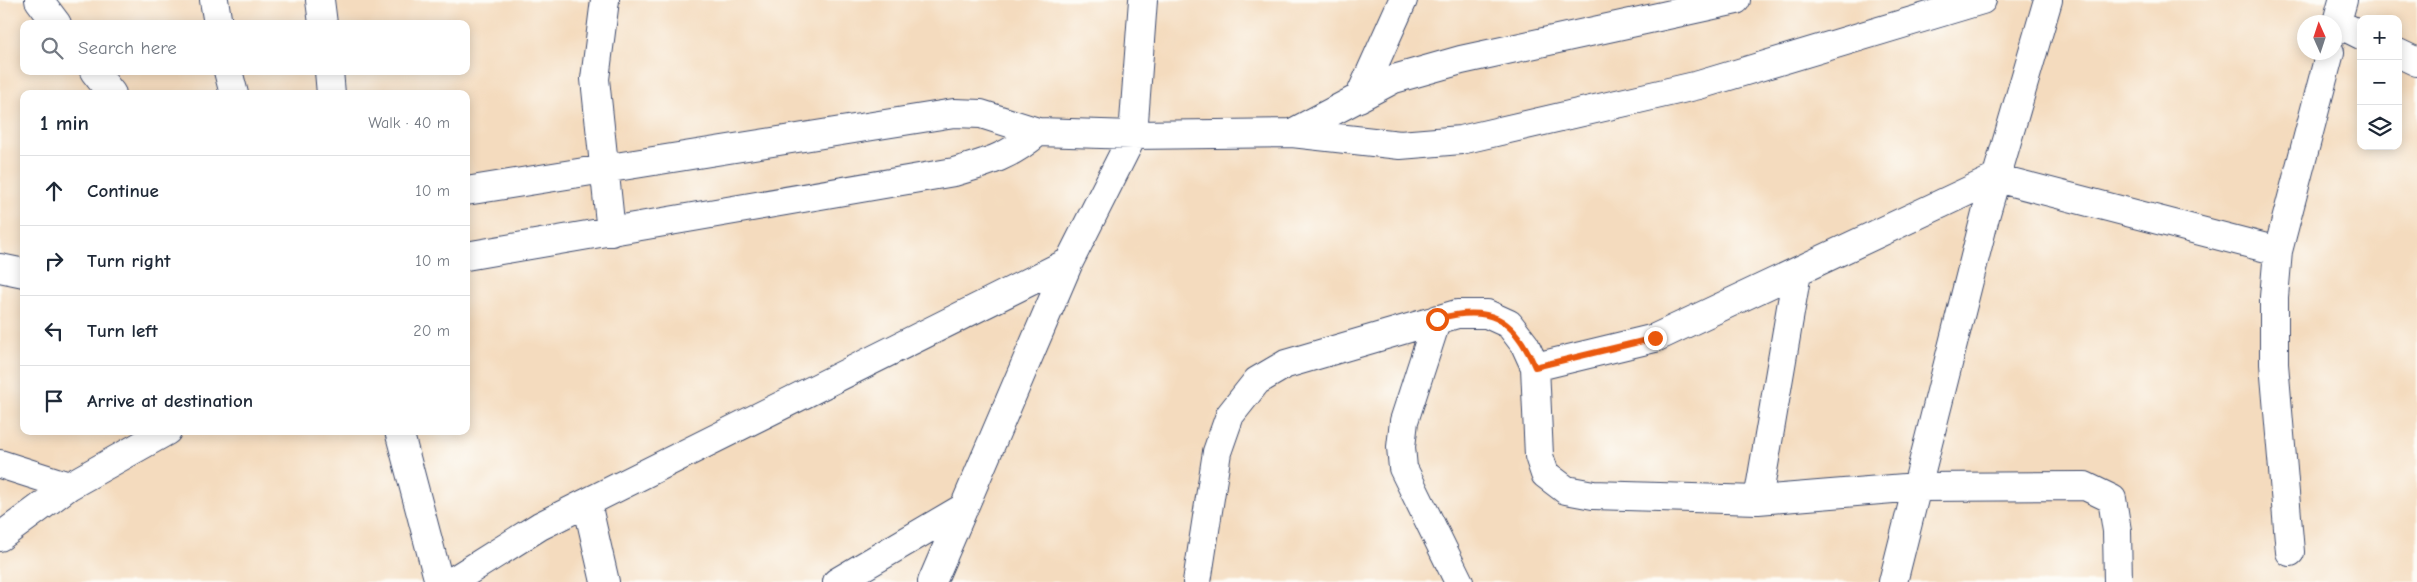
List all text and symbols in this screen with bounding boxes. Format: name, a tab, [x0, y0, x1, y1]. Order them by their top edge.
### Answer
north arrow	[2297, 15, 2342, 60]
map controls	[2357, 15, 2402, 150]
button: +	[2357, 15, 2402, 60]
search box	[20, 20, 470, 75]
icon: search	[38, 34, 66, 62]
text: Search here	[78, 37, 177, 59]
button: −	[2357, 60, 2402, 105]
button: layers	[2357, 105, 2402, 150]
text: 1 min	[40, 111, 89, 135]
text: Walk · 40 m	[368, 114, 450, 132]
icon: ahead	[40, 177, 68, 205]
text: Continue	[87, 180, 159, 202]
text: 10 m	[415, 182, 450, 200]
icon: right	[40, 247, 68, 275]
text: Turn right	[87, 250, 171, 272]
text: 10 m	[415, 252, 450, 270]
route start	[1426, 308, 1449, 331]
icon: left	[40, 317, 68, 345]
text: Turn left	[87, 320, 158, 342]
text: 20 m	[413, 322, 450, 340]
route end	[1644, 327, 1667, 350]
icon: arrive	[40, 387, 68, 415]
text: Arrive at destination	[87, 390, 253, 412]

